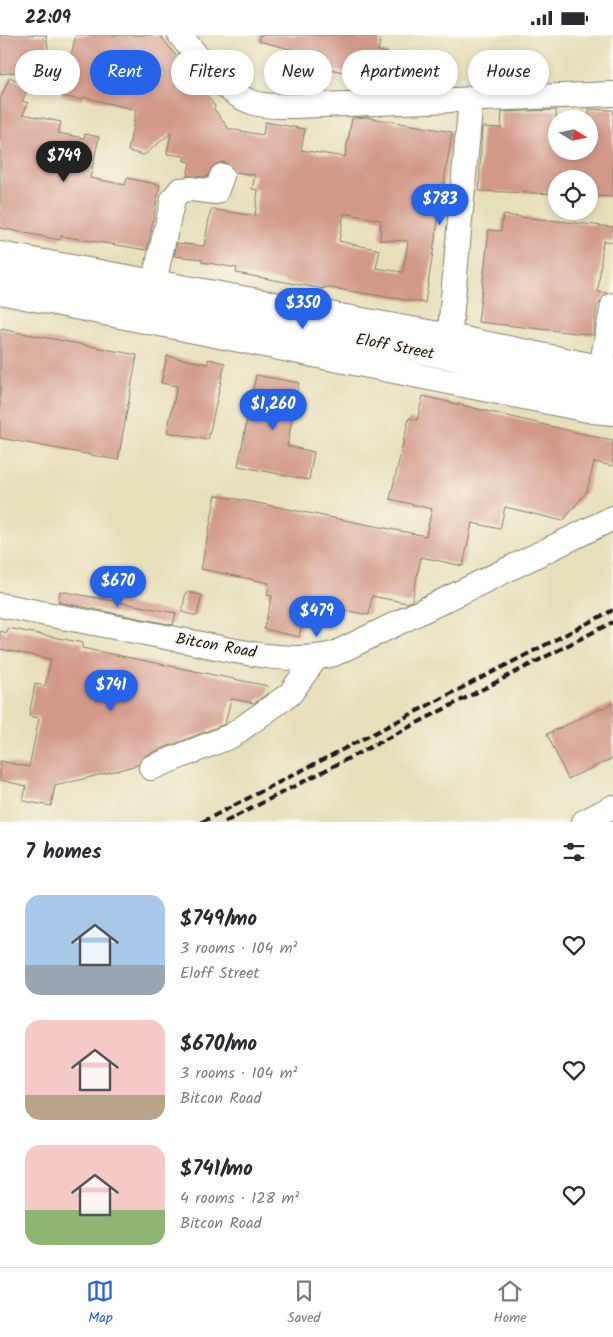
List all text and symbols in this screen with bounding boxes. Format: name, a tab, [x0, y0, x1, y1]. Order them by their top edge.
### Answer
text: 22:09	[25, 3, 71, 33]
chip: Buy	[15, 50, 80, 95]
chip: Rent	[90, 50, 161, 95]
chip: Filters	[171, 50, 254, 95]
chip: New	[264, 50, 332, 95]
chip: Apartment	[342, 50, 458, 95]
chip: House	[468, 50, 549, 95]
north arrow	[548, 110, 598, 160]
map controls	[548, 110, 598, 220]
pin: $749	[34, 141, 94, 183]
text: $749	[47, 144, 81, 169]
button: locate	[548, 170, 598, 220]
pin: $783	[410, 183, 470, 226]
text: $783	[422, 187, 458, 212]
pin: $350	[273, 287, 333, 330]
text: $350	[286, 291, 320, 316]
street label: Eloff Street	[354, 327, 437, 367]
pin: $1,260	[232, 389, 314, 431]
text: $1,260	[251, 392, 295, 417]
pin: $670	[88, 565, 148, 608]
text: $670	[101, 569, 135, 594]
pin: $479	[287, 595, 347, 638]
text: $479	[300, 599, 334, 624]
street label: Bitcon Road	[174, 627, 259, 666]
pin: $741	[81, 669, 141, 712]
text: $741	[96, 673, 126, 698]
text: 7 homes	[25, 836, 102, 869]
icon: filters	[560, 838, 588, 866]
text: $749/mo	[180, 903, 257, 936]
icon: home	[65, 915, 125, 975]
icon: heart	[560, 931, 588, 959]
text: 3 rooms · 104 m²	[180, 936, 297, 961]
text: Eloff Street	[180, 961, 260, 986]
text: $670/mo	[180, 1028, 257, 1061]
icon: home	[65, 1040, 125, 1100]
icon: heart	[560, 1056, 588, 1084]
text: 3 rooms · 104 m²	[180, 1061, 297, 1086]
text: Bitcon Road	[180, 1086, 262, 1111]
text: $741/mo	[180, 1153, 253, 1186]
icon: home	[65, 1165, 125, 1225]
icon: heart	[560, 1181, 588, 1209]
text: 4 rooms · 128 m²	[180, 1186, 299, 1211]
text: Bitcon Road	[180, 1211, 262, 1236]
tab: Map	[86, 1277, 114, 1329]
tab: Saved	[287, 1277, 321, 1329]
tab: Home	[493, 1277, 527, 1329]

